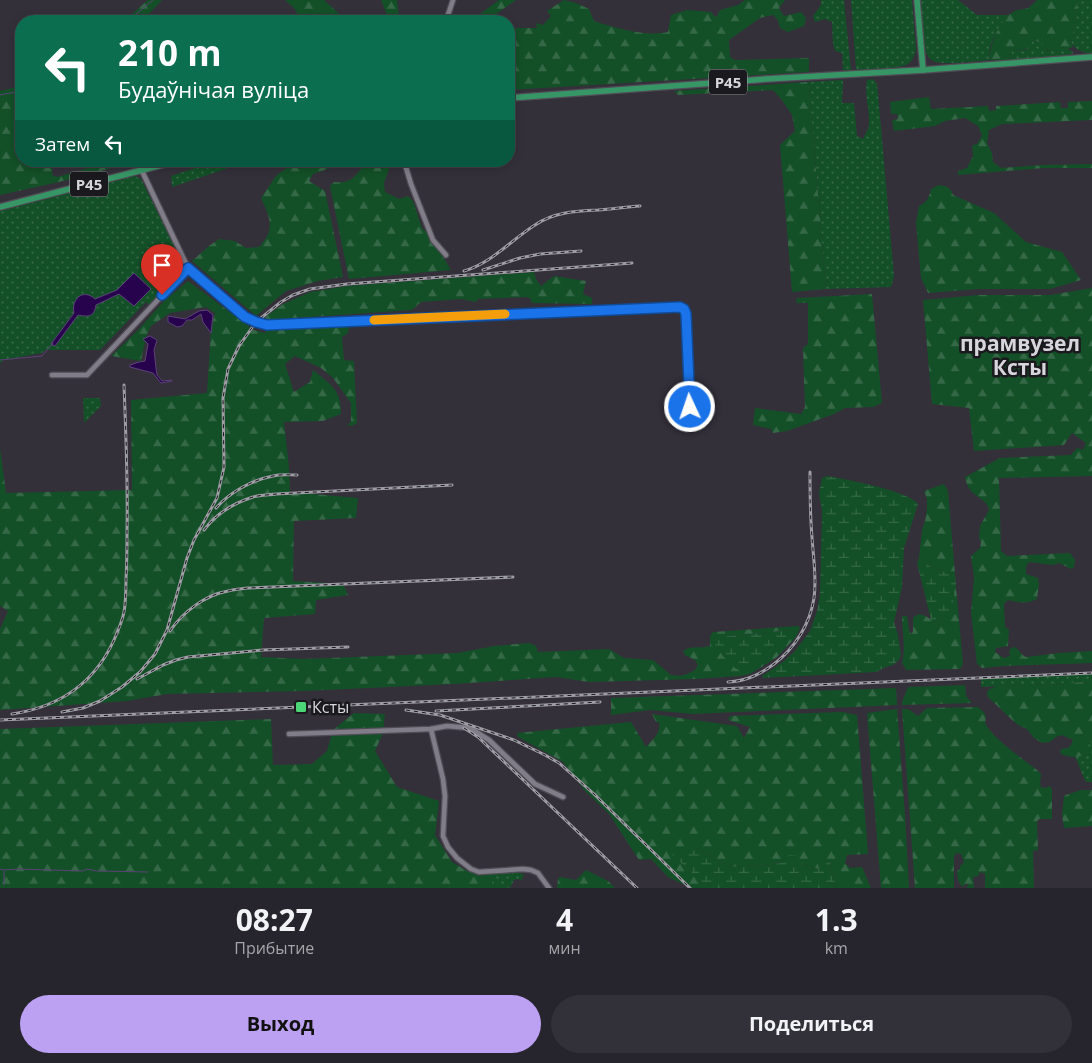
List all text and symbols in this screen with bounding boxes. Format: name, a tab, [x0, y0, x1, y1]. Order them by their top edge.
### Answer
text: 210 m	[118, 29, 222, 76]
icon: left	[35, 35, 100, 100]
road number: Р45	[709, 70, 747, 94]
text: Будаўнічая вуліца	[118, 74, 309, 104]
icon: left	[100, 130, 128, 158]
text: Затем	[35, 131, 90, 157]
road number: Р45	[70, 172, 108, 196]
pin	[141, 244, 183, 295]
icon: arrive	[148, 251, 176, 279]
district label: прамвузел Ксты	[960, 329, 1080, 381]
position arrow	[663, 380, 715, 432]
place label: Ксты	[312, 696, 349, 718]
marker: Ксты	[294, 700, 308, 714]
text: 08:27	[236, 899, 313, 940]
text: 4	[556, 899, 573, 940]
text: 1.3	[815, 899, 858, 940]
text: Прибытие	[234, 937, 314, 959]
text: мин	[549, 937, 581, 959]
text: km	[825, 937, 848, 959]
button: Выход	[20, 995, 541, 1053]
button: Поделиться	[551, 995, 1072, 1053]

